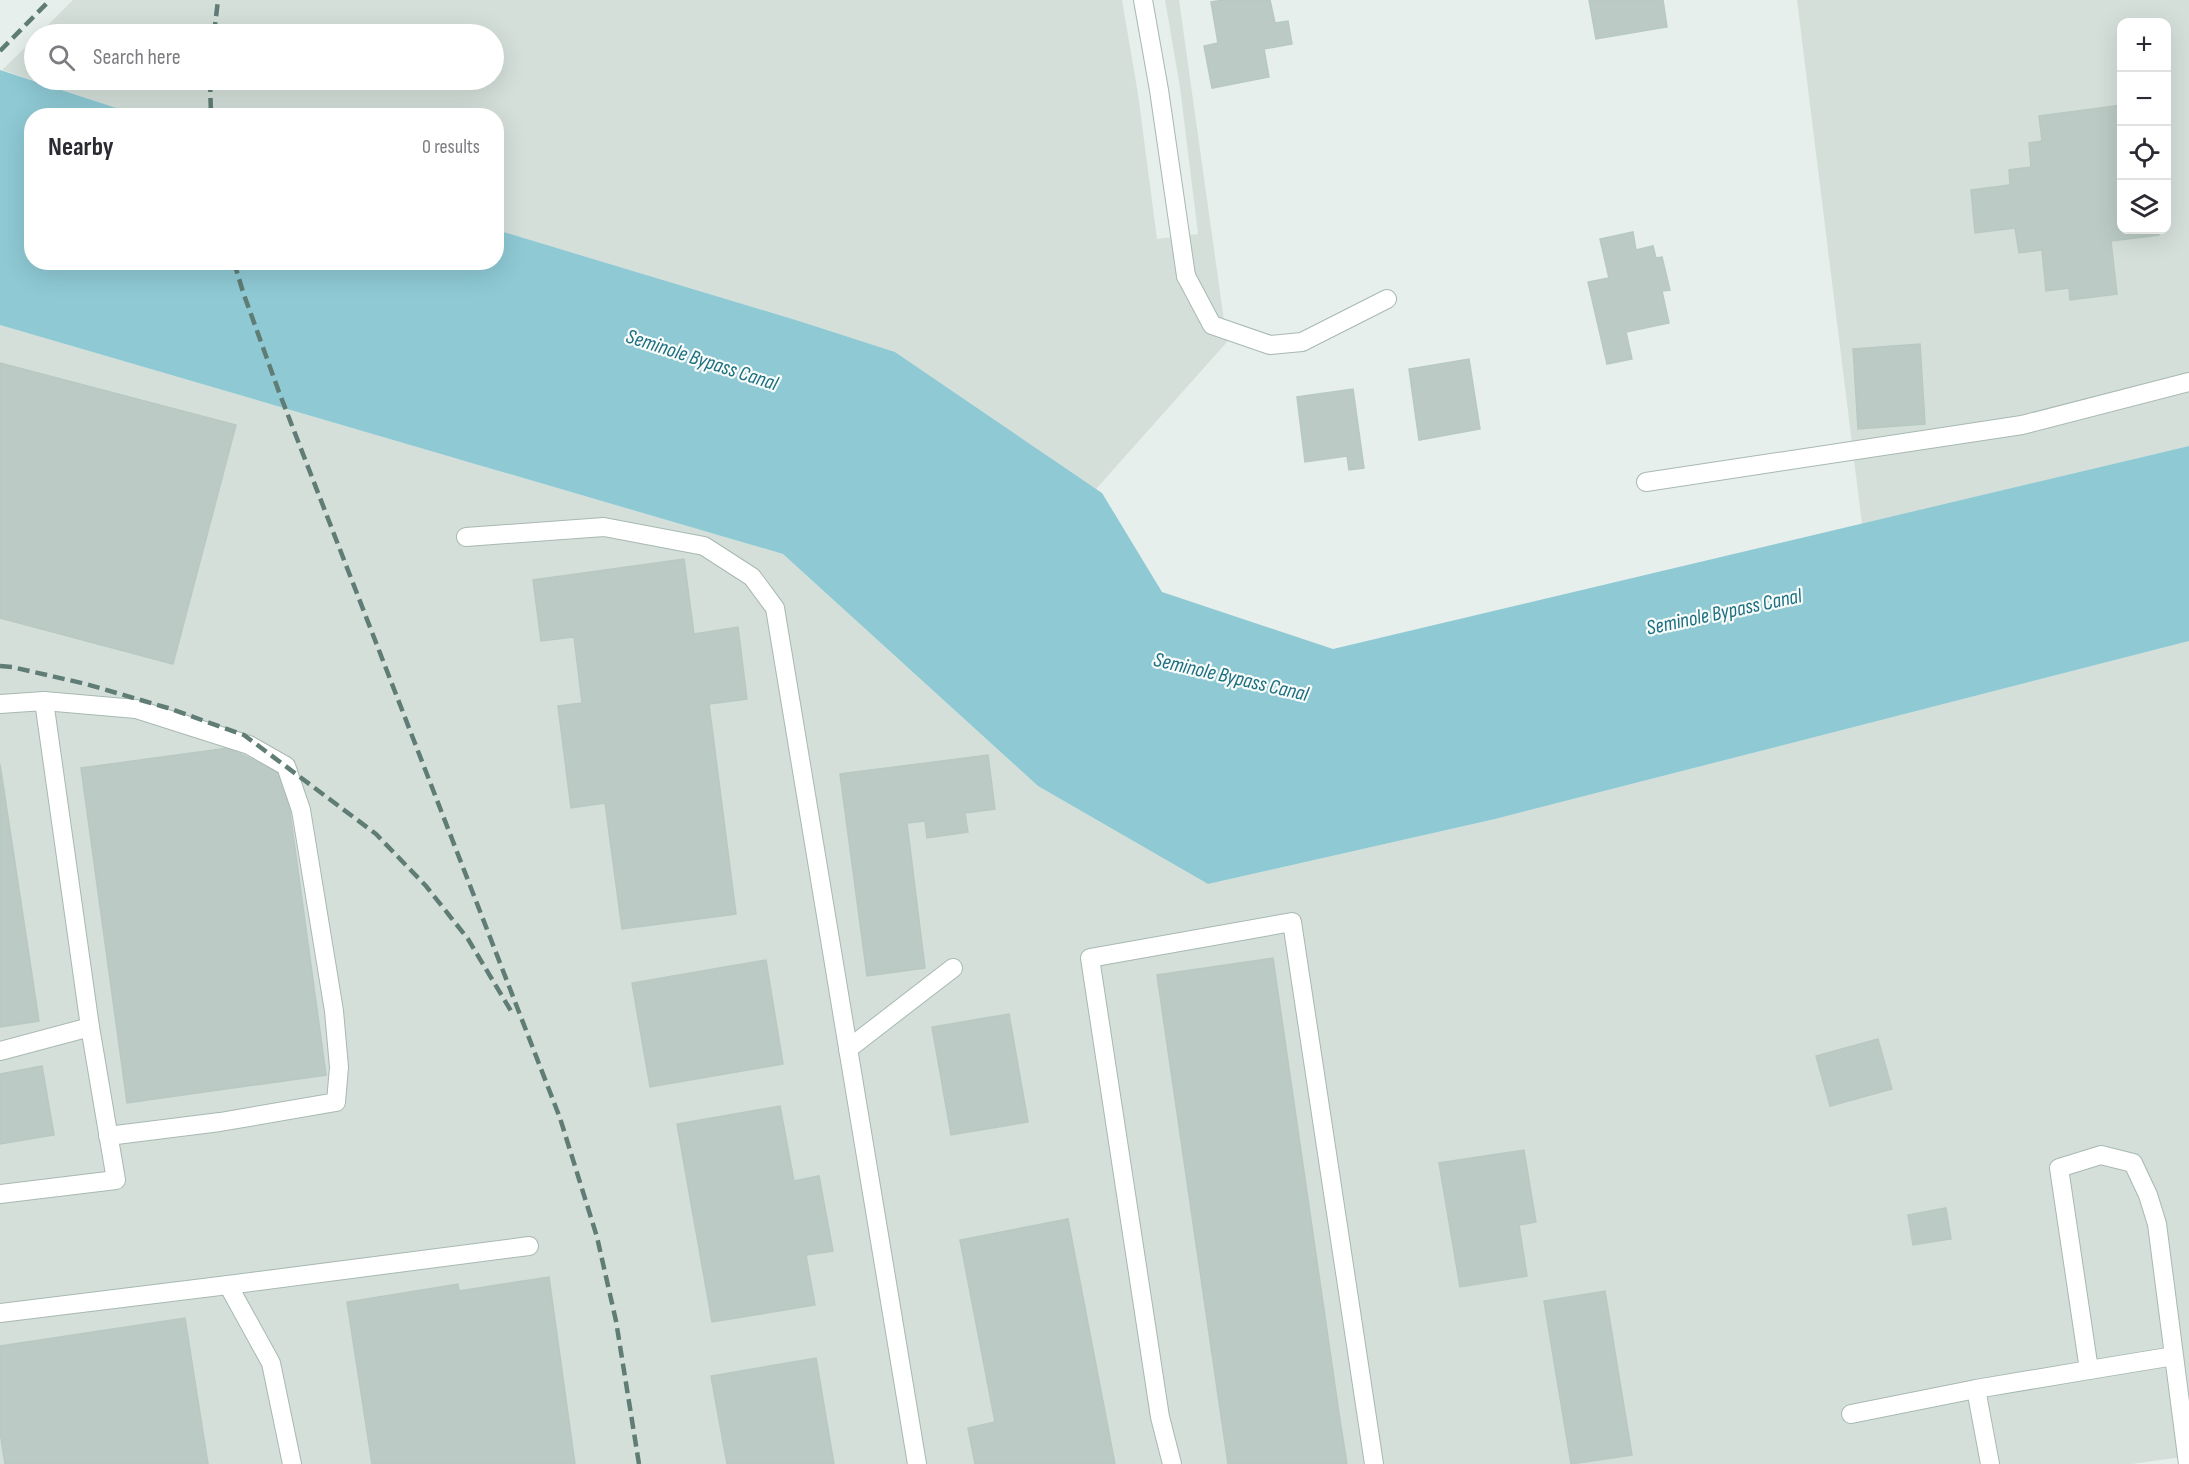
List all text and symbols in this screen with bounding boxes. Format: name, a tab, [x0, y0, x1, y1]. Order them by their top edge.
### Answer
map controls	[2117, 18, 2171, 234]
button: +	[2117, 18, 2171, 72]
search box	[24, 24, 504, 90]
icon: search	[45, 41, 78, 74]
text: Search here	[93, 44, 180, 71]
button: −	[2117, 72, 2171, 126]
button: locate	[2117, 126, 2171, 180]
text: Nearby	[48, 132, 114, 163]
text: 0 results	[422, 135, 480, 159]
button: layers	[2117, 180, 2171, 234]
water label: Seminole Bypass Canal	[623, 324, 782, 397]
water label: Seminole Bypass Canal	[1644, 583, 1805, 641]
water label: Seminole Bypass Canal	[1151, 647, 1312, 707]

